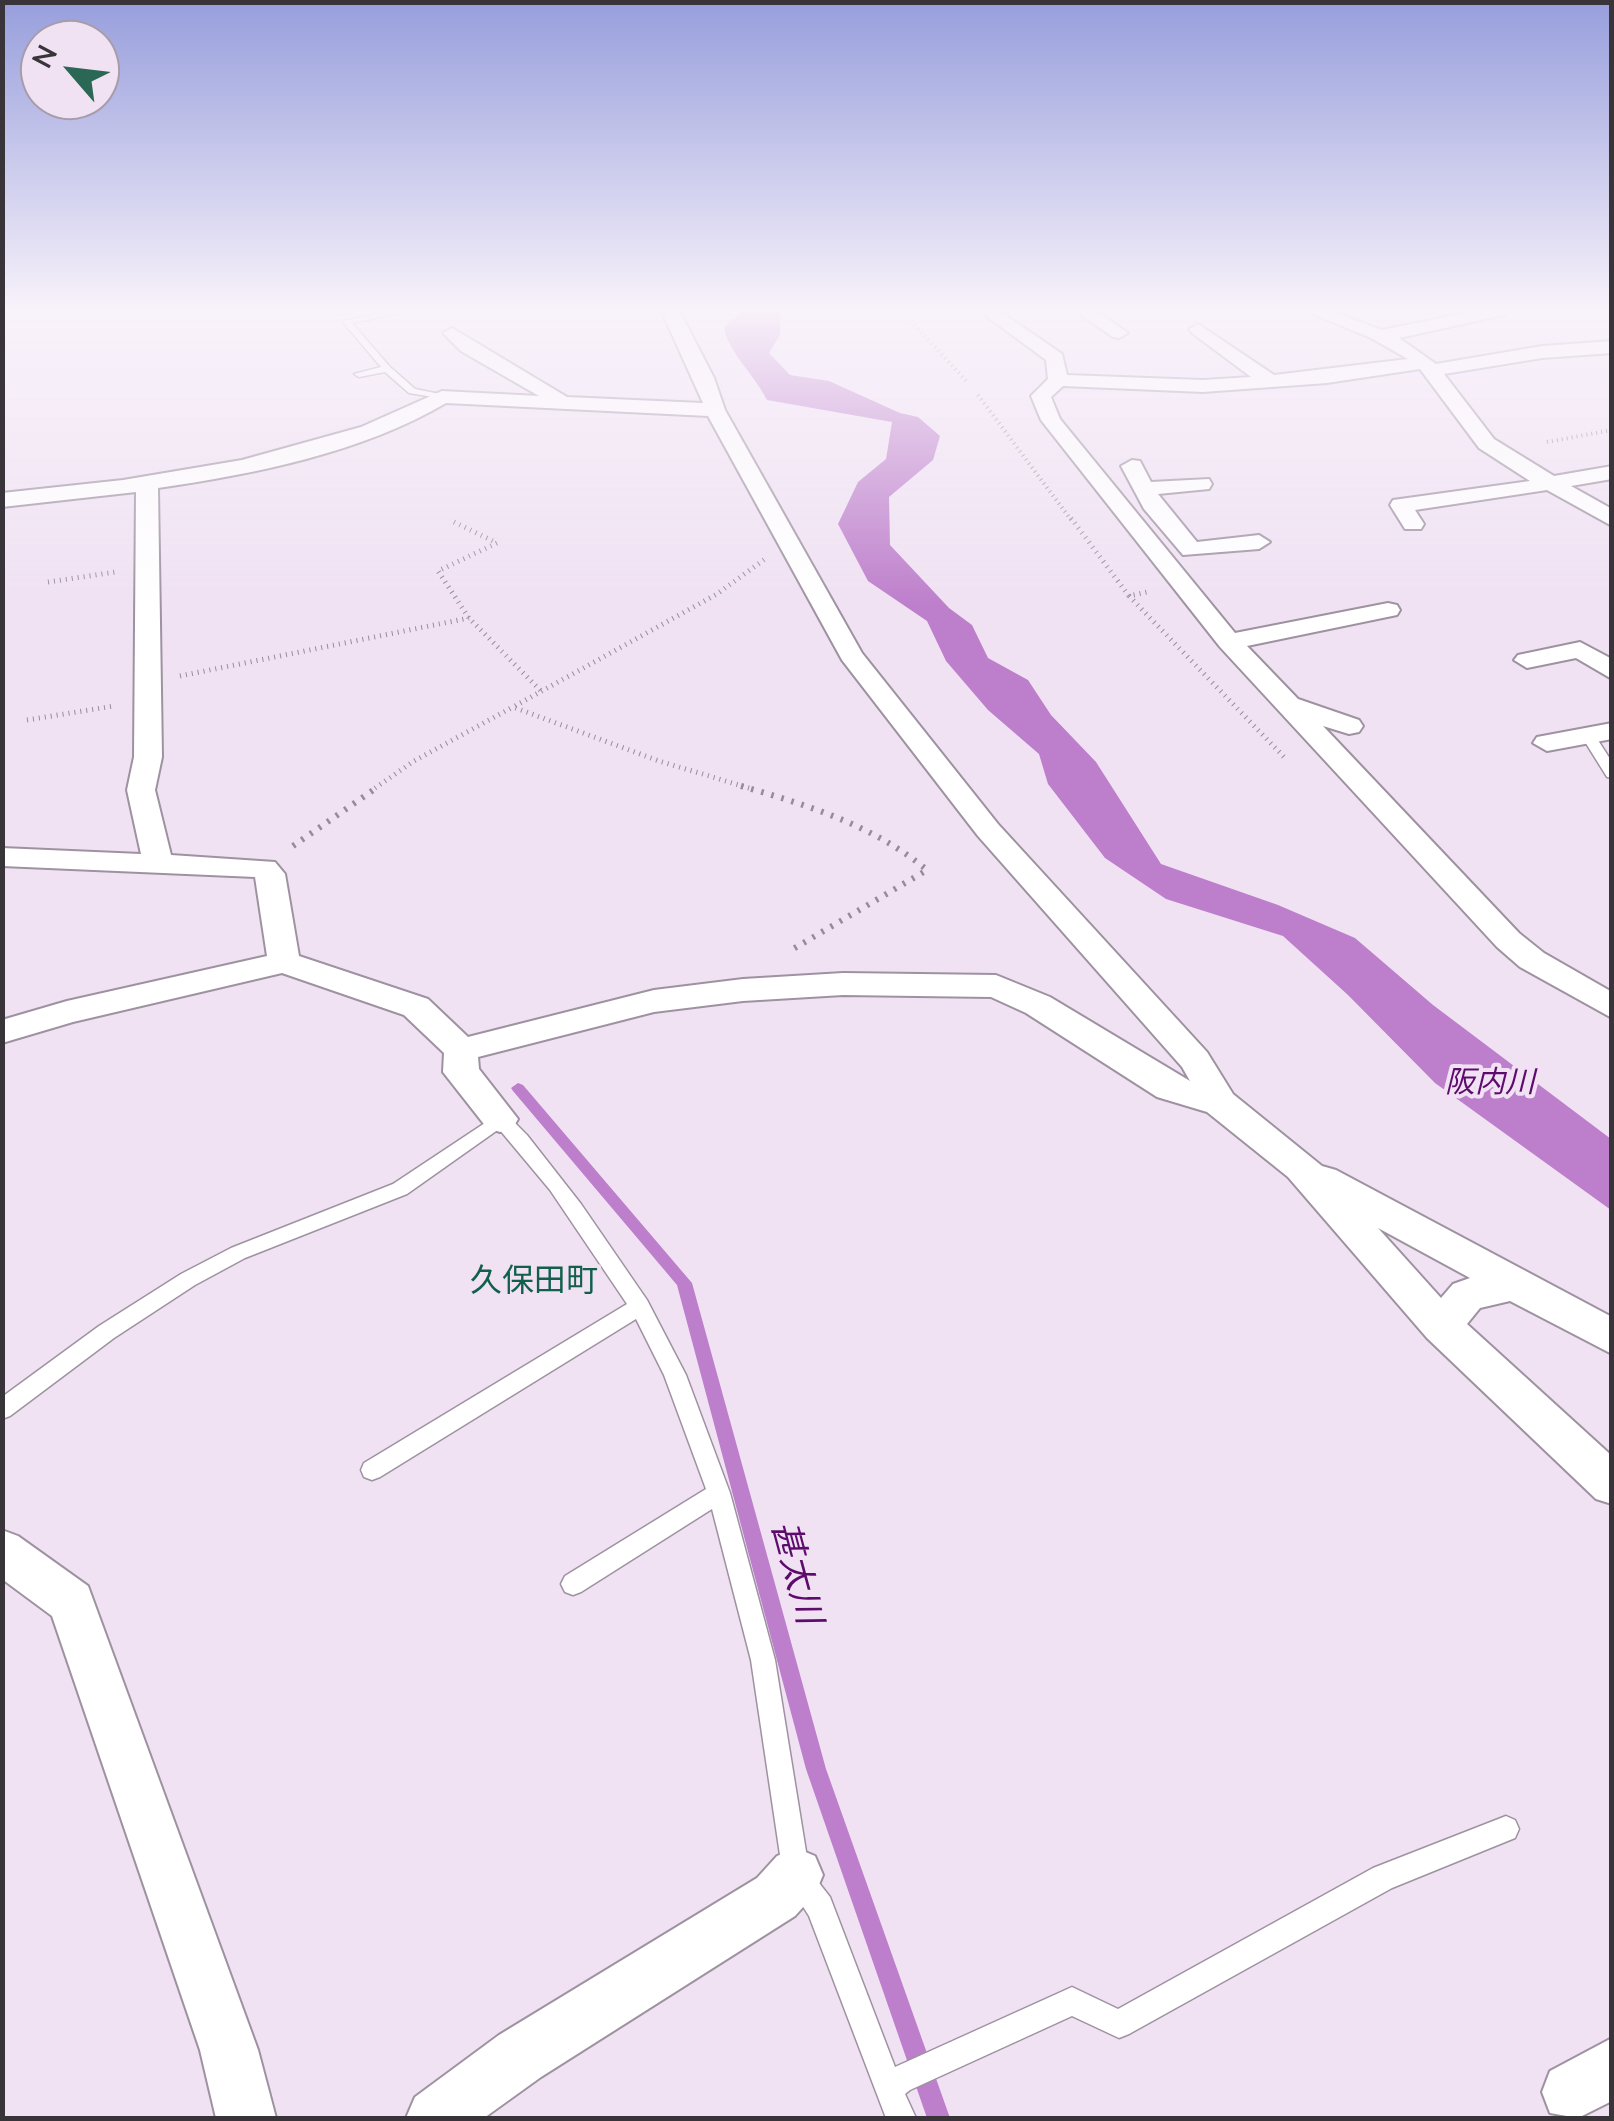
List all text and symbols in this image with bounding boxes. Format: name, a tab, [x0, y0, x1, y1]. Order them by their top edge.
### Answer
north arrow	[20, 20, 120, 120]
text: N	[24, 39, 67, 75]
water label: 阪内川	[1445, 1067, 1535, 1103]
district label: 久保田町	[470, 1264, 598, 1302]
water label: 甚太川	[760, 1517, 828, 1629]

